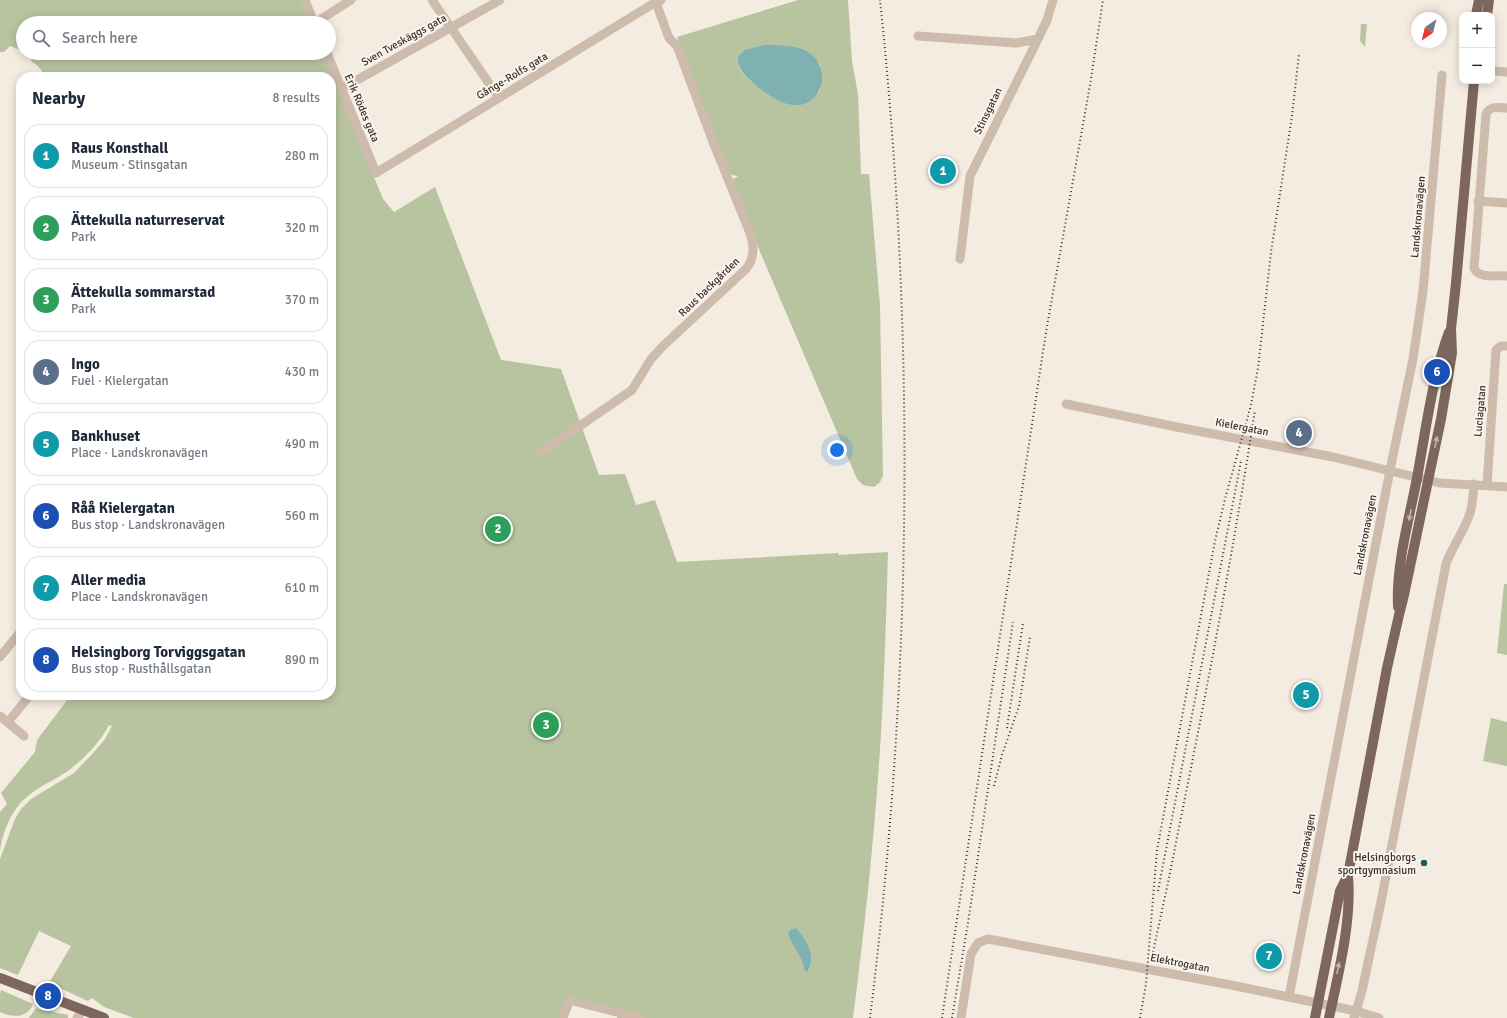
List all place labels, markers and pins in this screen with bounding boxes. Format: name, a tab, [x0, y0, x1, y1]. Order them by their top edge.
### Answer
pin: 1	[930, 156, 956, 186]
pin: 6	[1424, 357, 1450, 387]
pin: 4	[1286, 418, 1312, 448]
pin: 2	[485, 514, 511, 544]
pin: 5	[1293, 680, 1319, 710]
pin: 3	[533, 710, 559, 740]
place label: Helsingborgs sportgymnasium	[1338, 851, 1416, 877]
marker: Helsingborgs sportgymnasium	[1419, 858, 1429, 868]
pin: 7	[1256, 941, 1282, 971]
pin: 8	[35, 981, 61, 1011]

